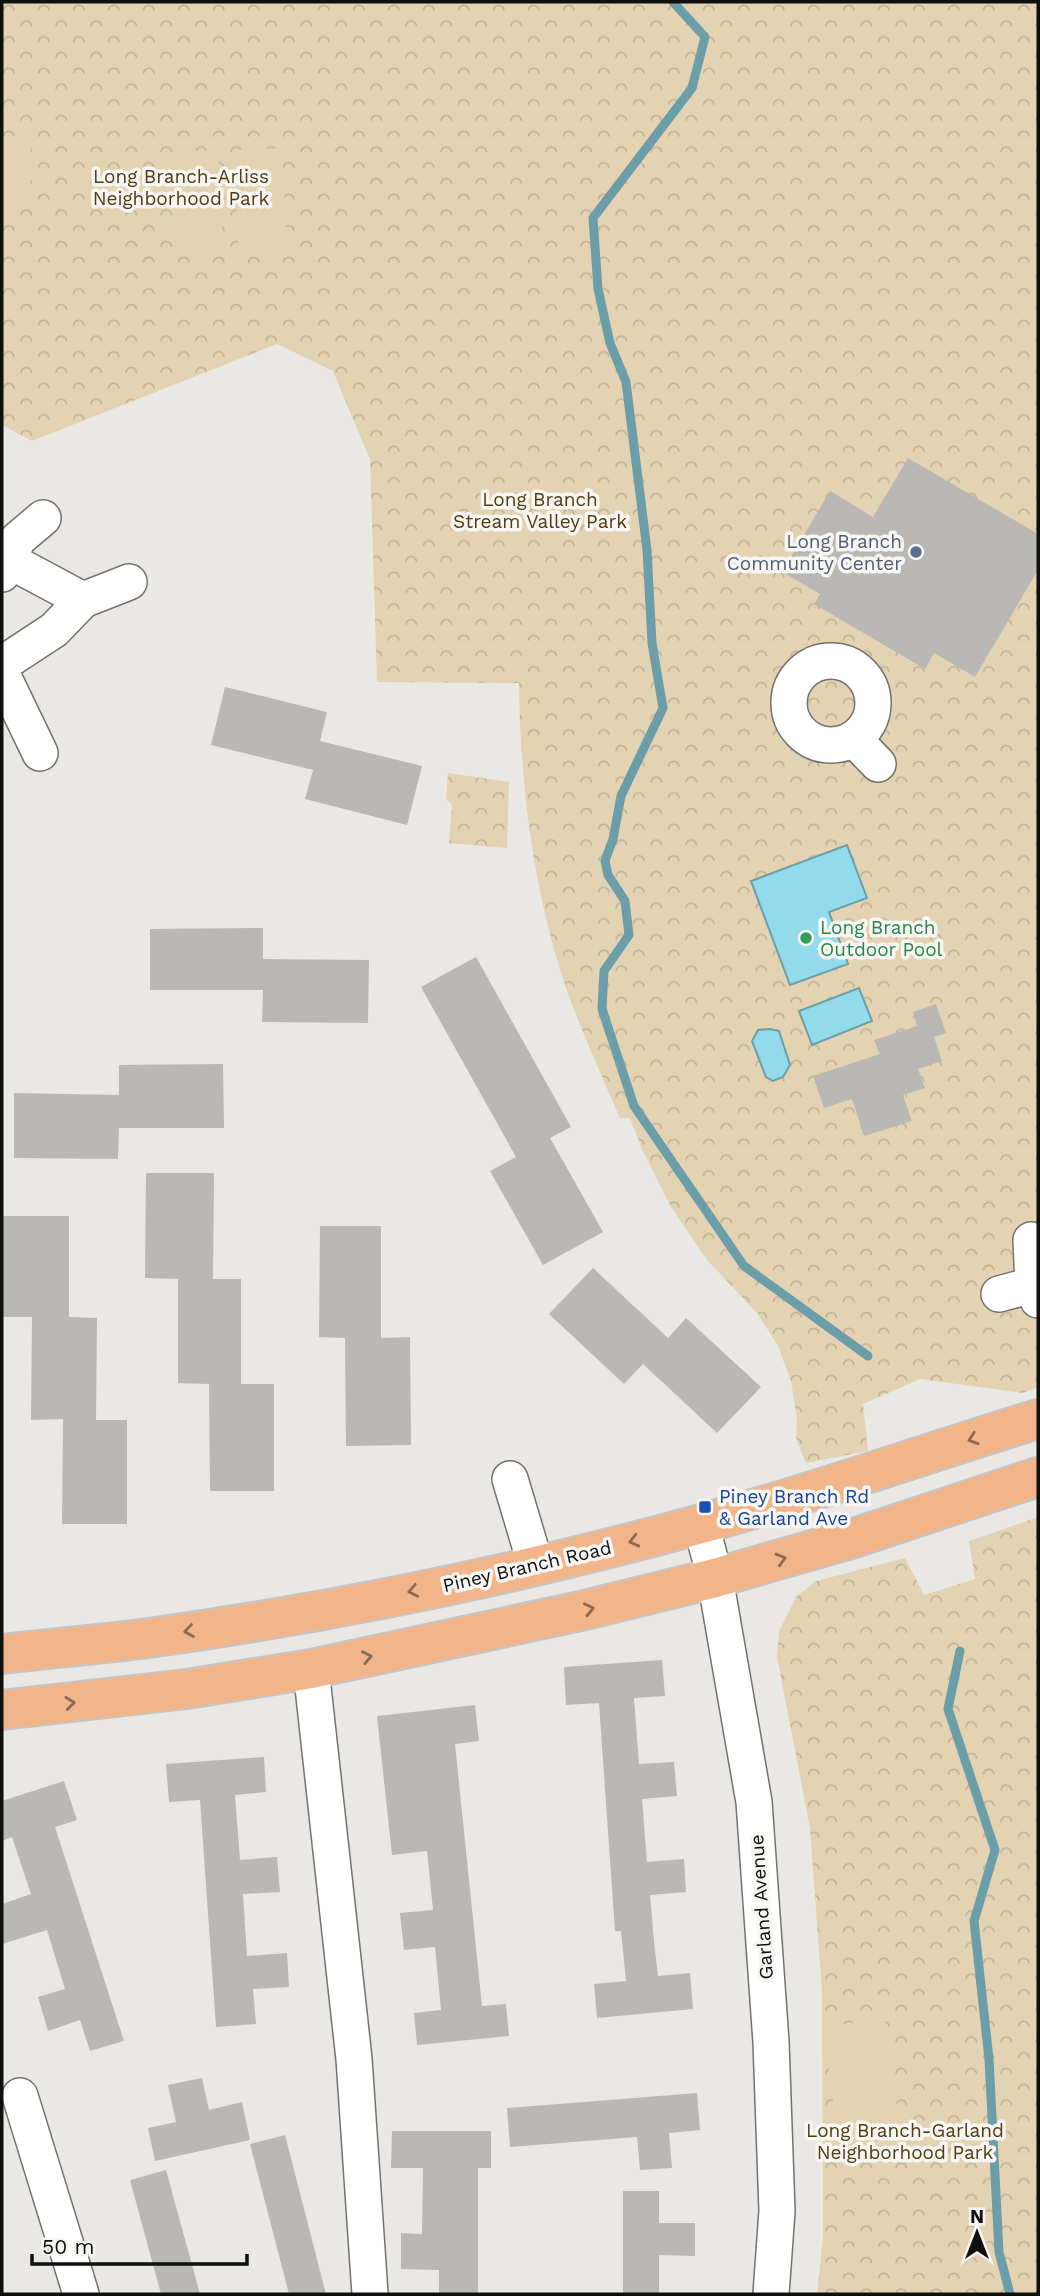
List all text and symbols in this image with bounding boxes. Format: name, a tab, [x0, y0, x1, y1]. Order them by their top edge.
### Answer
park label: Long Branch-Arliss Neighborhood Park	[93, 165, 270, 210]
park label: Long Branch Stream Valley Park	[453, 488, 627, 533]
place label: Long Branch Community Center	[727, 530, 902, 575]
marker: Long Branch Community Center	[908, 544, 924, 560]
place label: Long Branch Outdoor Pool	[820, 916, 943, 961]
marker: Long Branch Outdoor Pool	[798, 930, 814, 946]
one-way arrow	[968, 1431, 980, 1445]
place label: Piney Branch Rd & Garland Ave	[719, 1485, 869, 1530]
marker: Piney Branch Rd & Garland Ave	[697, 1499, 713, 1515]
one-way arrow	[628, 1533, 640, 1547]
street label: Piney Branch Road	[441, 1536, 614, 1597]
one-way arrow	[774, 1553, 786, 1568]
one-way arrow	[407, 1583, 419, 1598]
one-way arrow	[583, 1603, 595, 1617]
one-way arrow	[183, 1623, 194, 1638]
one-way arrow	[361, 1651, 373, 1666]
one-way arrow	[64, 1695, 75, 1710]
street label: Garland Avenue	[745, 1834, 778, 1980]
park label: Long Branch-Garland Neighborhood Park	[806, 2119, 1004, 2164]
north arrow	[942, 2198, 1012, 2268]
text: N	[970, 2205, 984, 2228]
scale bar	[32, 2222, 247, 2266]
text: 50 m	[42, 2234, 94, 2259]

